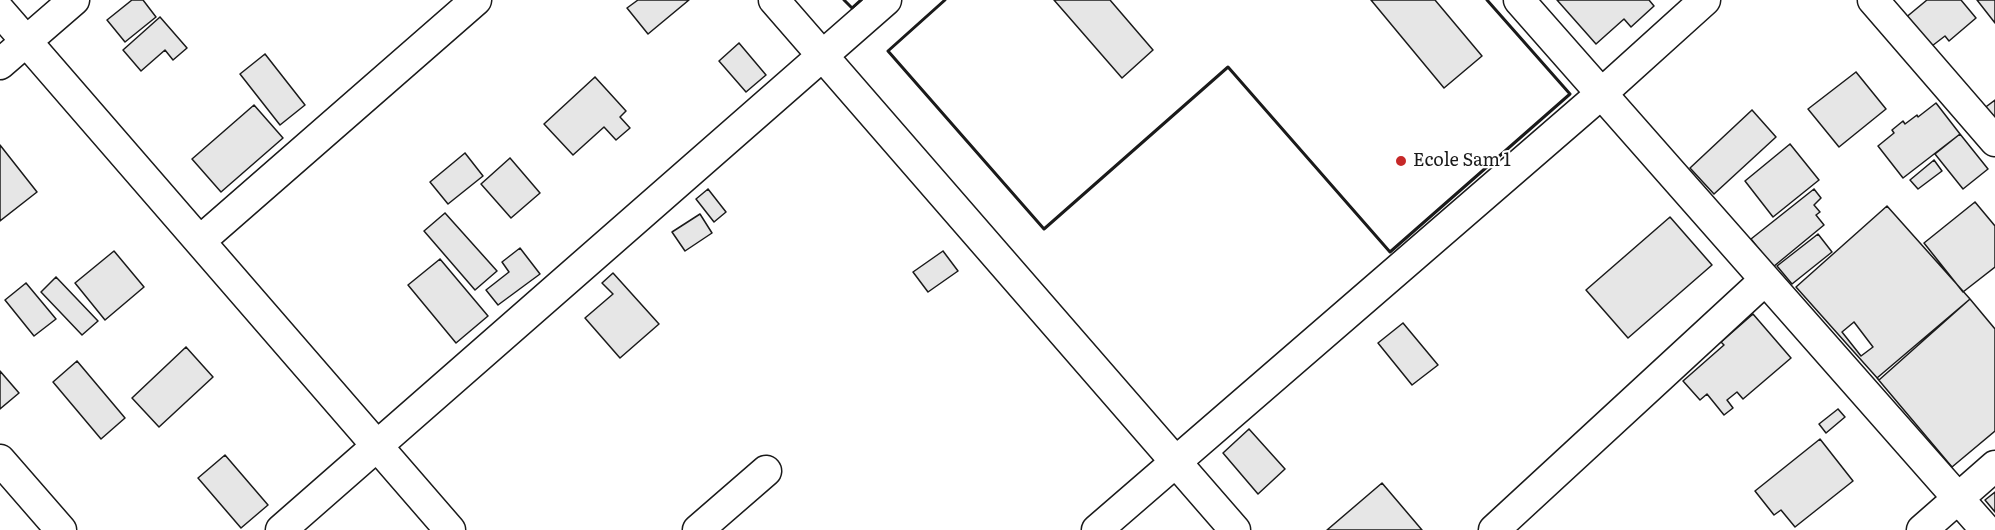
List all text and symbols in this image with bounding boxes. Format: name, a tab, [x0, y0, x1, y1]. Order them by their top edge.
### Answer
place label: Ecole Sam 1	[1413, 150, 1511, 172]
marker: Ecole Sam 1	[1394, 154, 1408, 168]

